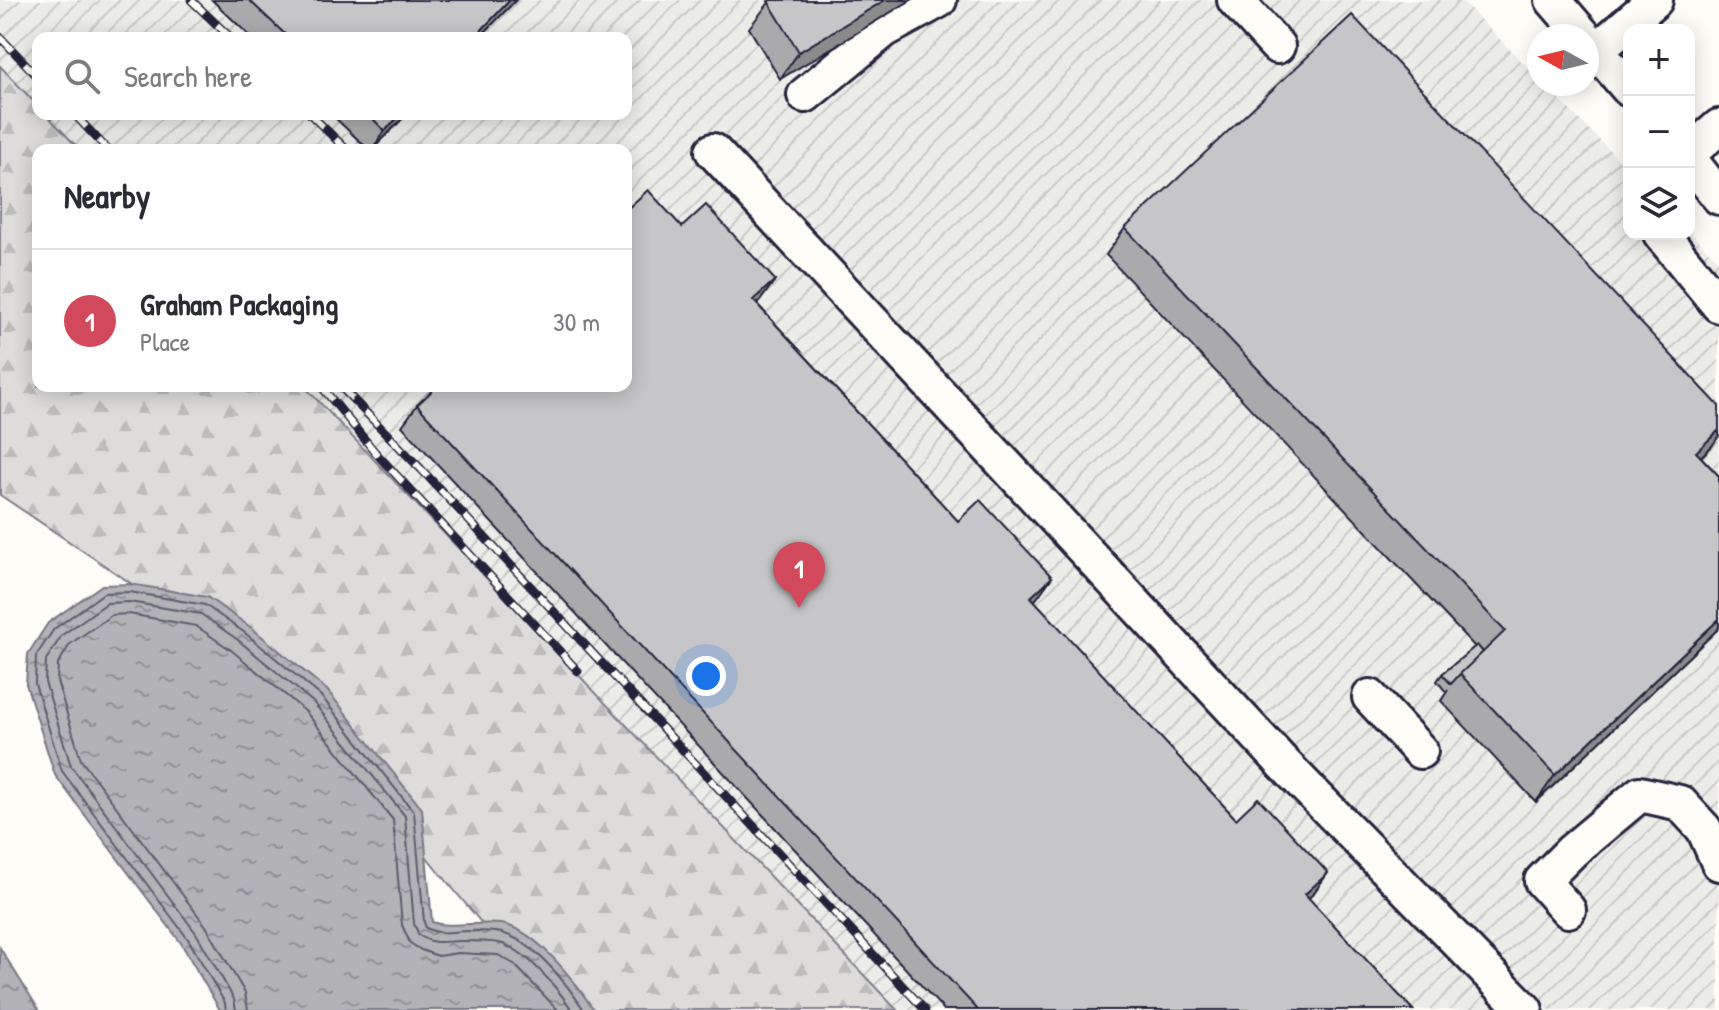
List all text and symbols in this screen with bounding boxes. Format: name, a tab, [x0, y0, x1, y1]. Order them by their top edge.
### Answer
north arrow	[1527, 24, 1599, 96]
map controls	[1623, 24, 1695, 240]
button: +	[1623, 24, 1695, 96]
search box	[32, 32, 632, 120]
icon: search	[60, 54, 104, 98]
text: Search here	[124, 56, 252, 96]
button: −	[1623, 96, 1695, 168]
button: layers	[1623, 168, 1695, 240]
text: Nearby	[64, 173, 150, 219]
text: Graham Packaging	[140, 284, 338, 324]
text: 1	[85, 304, 95, 339]
text: 30 m	[553, 304, 600, 339]
text: Place	[140, 324, 190, 359]
pin: 1	[773, 542, 825, 608]
your location	[686, 656, 726, 696]

